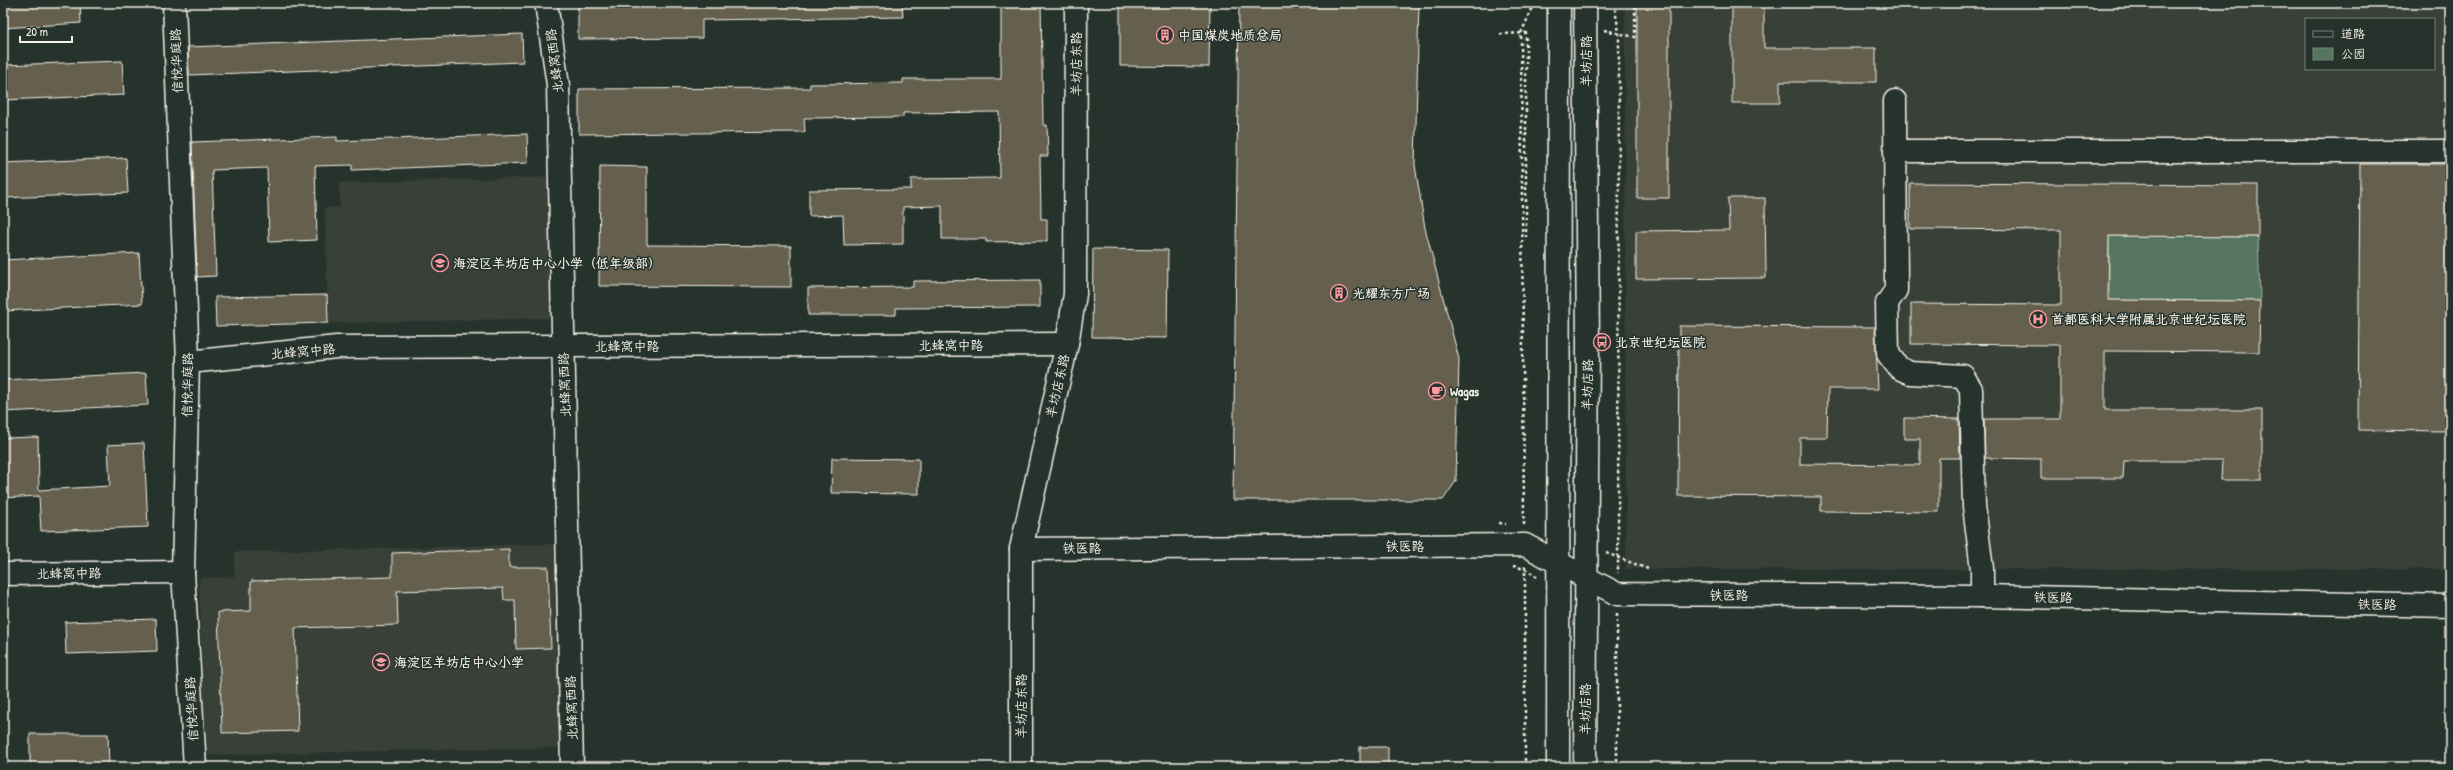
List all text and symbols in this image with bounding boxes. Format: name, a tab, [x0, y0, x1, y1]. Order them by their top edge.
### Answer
scale bar	[20, 18, 72, 44]
legend	[2305, 18, 2435, 70]
text: 20 m	[26, 23, 48, 40]
building icon: 中国煤炭地质总局	[1155, 25, 1175, 45]
text: 道路	[2341, 25, 2365, 42]
place label: 中国煤炭地质总局	[1178, 26, 1282, 44]
street label: 信悦华庭路	[166, 28, 186, 94]
street label: 北蜂窝西路	[541, 28, 567, 94]
street label: 羊坊店东路	[1067, 31, 1085, 97]
street label: 羊坊店路	[1577, 35, 1595, 87]
text: 公园	[2341, 45, 2365, 62]
school or university icon: 海淀区羊坊店中心小学（低年级部）	[430, 253, 450, 273]
place label: 海淀区羊坊店中心小学（低年级部）	[453, 254, 661, 272]
building icon: 光耀东方广场	[1329, 283, 1349, 303]
place label: 光耀东方广场	[1352, 284, 1430, 302]
hospital icon: 首都医科大学附属北京世纪坛医院	[2028, 309, 2048, 329]
place label: 首都医科大学附属北京世纪坛医院	[2051, 310, 2246, 328]
bus stop icon: 北京世纪坛医院	[1592, 332, 1612, 352]
place label: 北京世纪坛医院	[1615, 333, 1706, 351]
street label: 北蜂窝中路	[918, 336, 984, 354]
street label: 北蜂窝中路	[594, 337, 660, 355]
street label: 北蜂窝中路	[270, 339, 336, 363]
street label: 信悦华庭路	[177, 352, 197, 418]
street label: 北蜂窝西路	[554, 352, 574, 418]
street label: 羊坊店东路	[1041, 352, 1073, 420]
street label: 羊坊店路	[1578, 359, 1596, 411]
cafe icon: Wagas	[1427, 381, 1447, 401]
place label: Wagas	[1450, 382, 1479, 401]
street label: 铁医路	[1385, 537, 1425, 555]
street label: 铁医路	[1062, 539, 1102, 557]
street label: 北蜂窝中路	[36, 563, 102, 583]
street label: 铁医路	[1709, 586, 1749, 604]
street label: 铁医路	[2033, 588, 2073, 606]
street label: 铁医路	[2357, 595, 2397, 613]
school or university icon: 海淀区羊坊店中心小学	[371, 652, 391, 672]
place label: 海淀区羊坊店中心小学	[394, 653, 524, 671]
street label: 羊坊店东路	[1012, 673, 1030, 739]
street label: 北蜂窝西路	[561, 675, 581, 741]
street label: 信悦华庭路	[180, 676, 202, 742]
street label: 羊坊店路	[1576, 683, 1594, 735]

